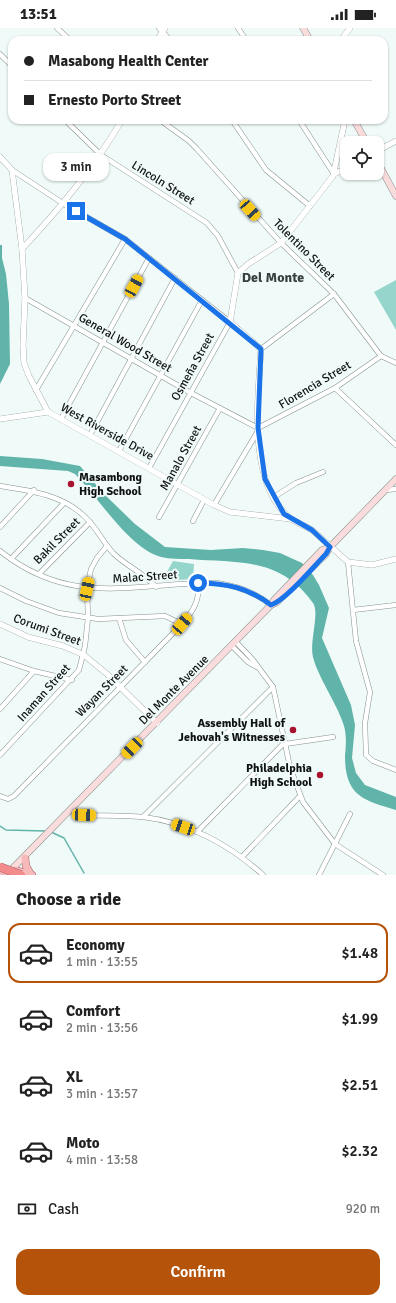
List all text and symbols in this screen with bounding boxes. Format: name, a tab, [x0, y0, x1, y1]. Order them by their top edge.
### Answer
text: 13:51	[20, 5, 57, 23]
text: Masabong Health Center	[48, 52, 209, 70]
text: Ernesto Porto Street	[48, 91, 181, 109]
map controls	[340, 136, 384, 180]
button: locate	[340, 136, 384, 180]
callout: 3 min	[43, 153, 109, 181]
street label: Lincoln Street	[129, 158, 197, 208]
text: 3 min	[60, 159, 92, 175]
car	[238, 197, 262, 223]
route end	[67, 202, 85, 220]
street label: Tolentino Street	[270, 216, 338, 284]
district label: Del Monte	[242, 269, 304, 286]
car	[123, 273, 145, 299]
street label: General Wood Street	[76, 310, 174, 376]
street label: Osmeña Street	[168, 330, 218, 404]
street label: Florencia Street	[276, 358, 354, 412]
street label: West Riverside Drive	[58, 400, 156, 464]
street label: Manalo Street	[157, 423, 205, 493]
place label: Masambong High School	[79, 470, 143, 499]
marker: Masambong High School	[66, 479, 76, 489]
street label: Bakil Street	[30, 514, 84, 568]
street label: Malac Street	[112, 567, 178, 587]
route start	[189, 574, 207, 592]
car	[79, 576, 95, 602]
street label: Corumi Street	[11, 611, 83, 649]
car	[170, 611, 194, 637]
street label: Del Monte Avenue	[136, 652, 212, 728]
street label: Inaman Street	[14, 661, 74, 725]
street label: Wayan Street	[73, 662, 131, 720]
place label: Assembly Hall of Jehovah's Witnesses	[178, 716, 286, 745]
marker: Assembly Hall of Jehovah's Witnesses	[288, 725, 298, 735]
car	[119, 735, 145, 761]
place label: Philadelphia High School	[246, 761, 312, 790]
marker: Philadelphia High School	[315, 770, 325, 780]
car	[72, 809, 96, 821]
car	[170, 817, 196, 837]
text: Choose a ride	[16, 888, 121, 910]
icon: car	[18, 935, 54, 971]
text: Economy	[66, 936, 125, 954]
text: $1.48	[341, 944, 378, 962]
text: 1 min · 13:55	[66, 954, 138, 970]
icon: car	[18, 1001, 54, 1037]
text: Comfort	[66, 1002, 120, 1020]
text: $1.99	[341, 1010, 378, 1028]
text: 2 min · 13:56	[66, 1020, 138, 1036]
icon: car	[18, 1067, 54, 1103]
text: XL	[66, 1068, 83, 1086]
text: $2.51	[341, 1076, 378, 1094]
text: 3 min · 13:57	[66, 1086, 138, 1102]
icon: car	[18, 1133, 54, 1169]
text: Moto	[66, 1134, 100, 1152]
text: $2.32	[341, 1142, 378, 1160]
text: 4 min · 13:58	[66, 1152, 138, 1168]
icon: cash	[16, 1198, 38, 1220]
text: Cash	[48, 1200, 79, 1218]
text: 920 m	[346, 1201, 380, 1217]
button: Confirm	[16, 1249, 380, 1295]

